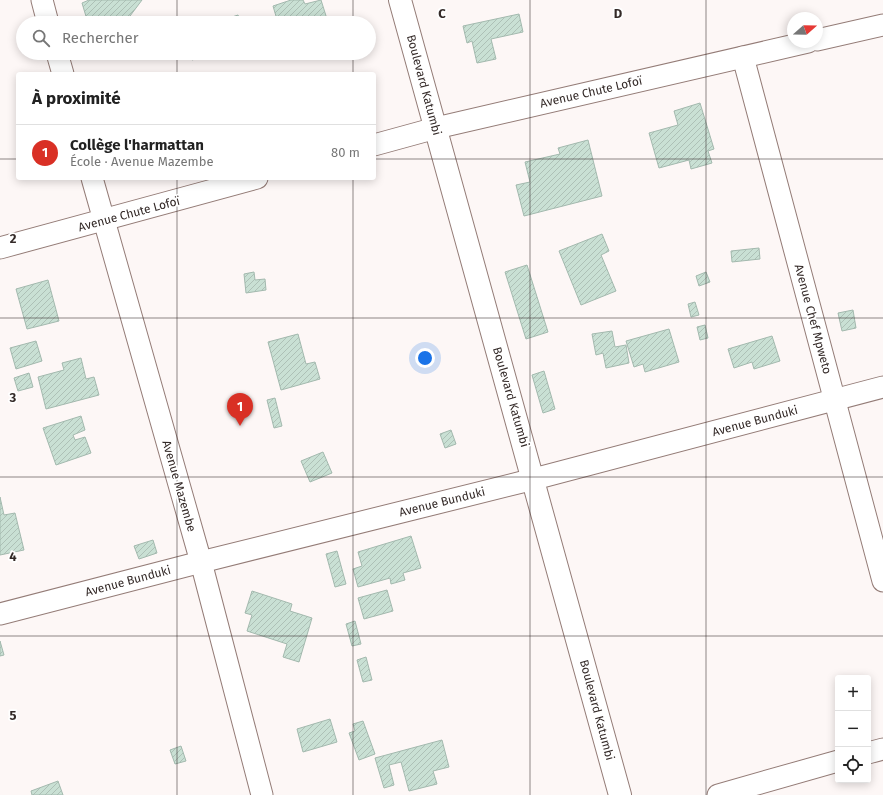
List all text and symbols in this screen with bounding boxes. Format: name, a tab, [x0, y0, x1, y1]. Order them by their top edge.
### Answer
text: C	[438, 6, 446, 21]
text: D	[614, 6, 623, 21]
north arrow	[787, 12, 823, 48]
search box	[16, 16, 376, 60]
icon: search	[30, 27, 52, 49]
text: Rechercher	[62, 29, 138, 47]
street label: Boulevard Katumbi	[404, 33, 444, 137]
street label: Avenue Chute Lofoï	[539, 73, 644, 111]
text: À proximité	[32, 88, 121, 109]
text: Collège l'harmattan	[70, 136, 204, 154]
text: 1	[42, 145, 48, 160]
text: 80 m	[331, 145, 360, 160]
text: École · Avenue Mazembe	[70, 154, 213, 169]
street label: Avenue Chute Lofoï	[77, 194, 182, 234]
text: 2	[10, 231, 17, 246]
street label: Avenue Chef Mpweto	[792, 263, 834, 375]
street label: Boulevard Katumbi	[490, 345, 532, 449]
your location	[415, 348, 435, 368]
text: 3	[9, 390, 17, 405]
pin: 1	[227, 393, 253, 426]
street label: Avenue Bunduki	[711, 403, 799, 439]
street label: Avenue Mazembe	[159, 439, 199, 533]
street label: Avenue Bunduki	[398, 485, 486, 519]
text: 4	[9, 549, 17, 564]
street label: Avenue Bunduki	[84, 563, 172, 599]
street label: Boulevard Katumbi	[577, 658, 617, 762]
map controls	[835, 675, 871, 783]
button: +	[835, 675, 871, 711]
text: 5	[10, 708, 17, 723]
button: −	[835, 711, 871, 747]
button: locate	[835, 747, 871, 783]

